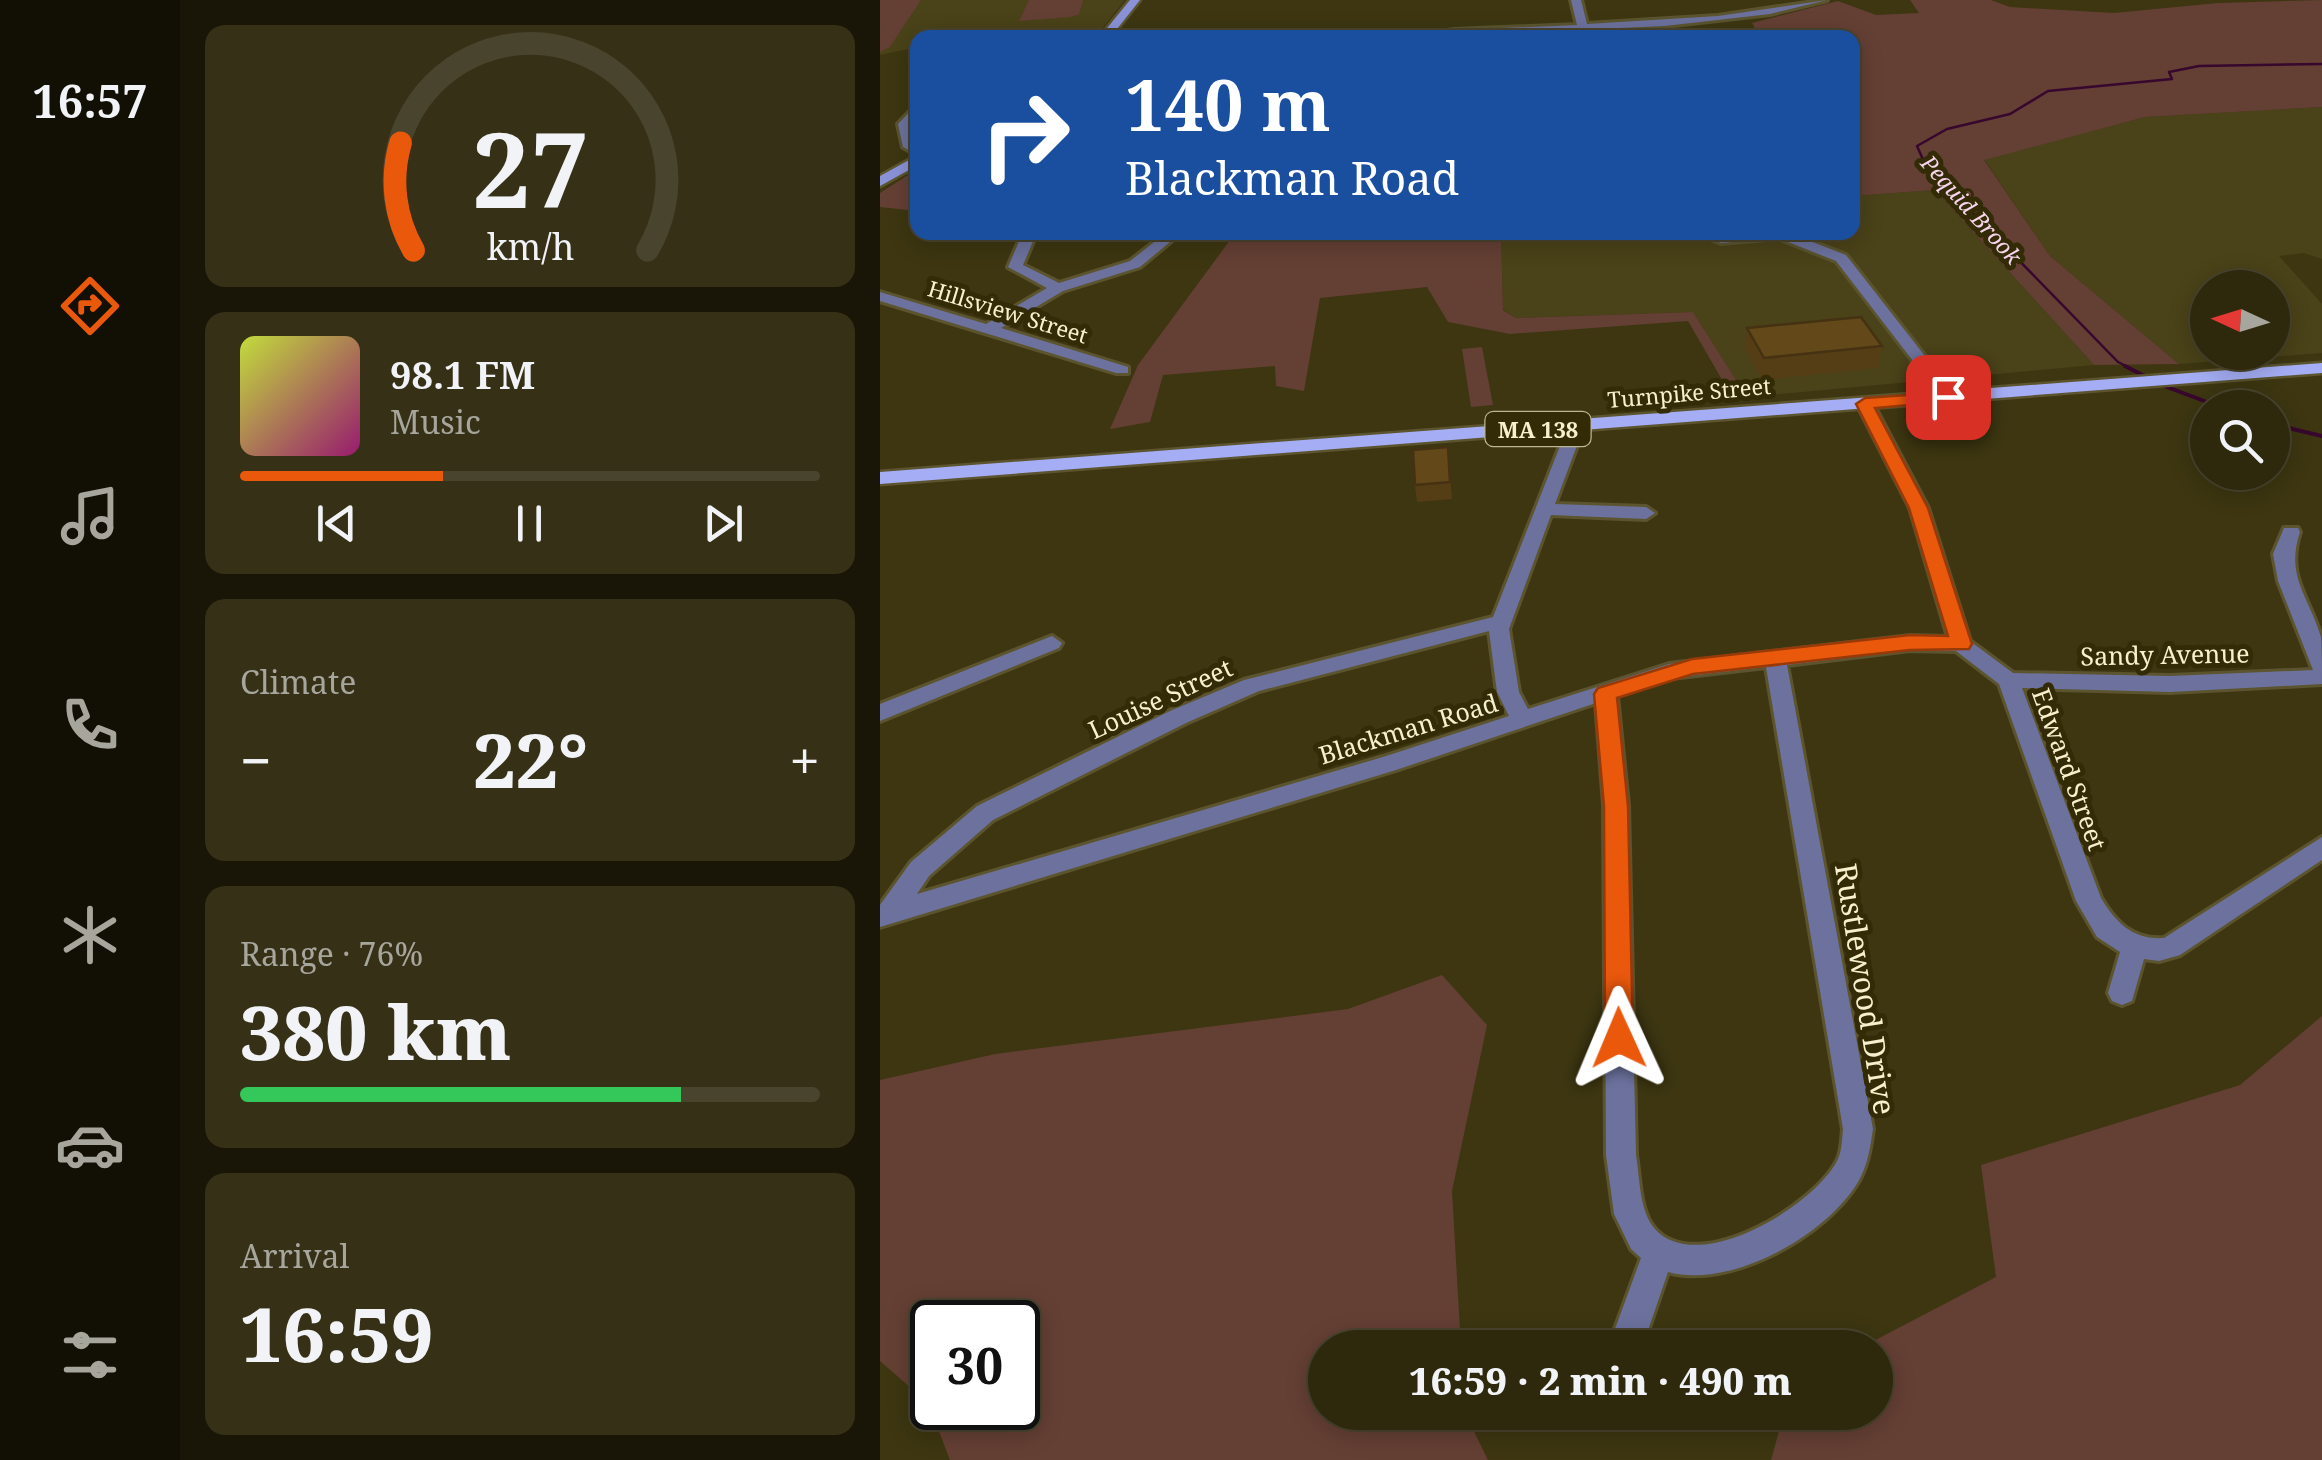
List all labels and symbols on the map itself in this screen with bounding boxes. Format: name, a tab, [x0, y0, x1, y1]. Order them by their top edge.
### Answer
water label: Pequid Brook	[1914, 147, 2030, 271]
north arrow	[2190, 270, 2290, 370]
street label: Hillsview Street	[924, 272, 1092, 350]
pin	[1906, 355, 1991, 440]
street label: Turnpike Street	[1606, 370, 1772, 414]
road number: MA 138	[1486, 412, 1590, 446]
street label: Sandy Avenue	[2080, 636, 2250, 672]
street label: Louise Street	[1083, 650, 1237, 746]
street label: Edward Street	[2025, 683, 2115, 855]
street label: Blackman Road	[1314, 685, 1502, 771]
street label: Rustlewood Drive	[1826, 860, 1906, 1118]
position arrow	[1567, 986, 1671, 1090]
speed limit sign: 30	[910, 1300, 1040, 1430]

